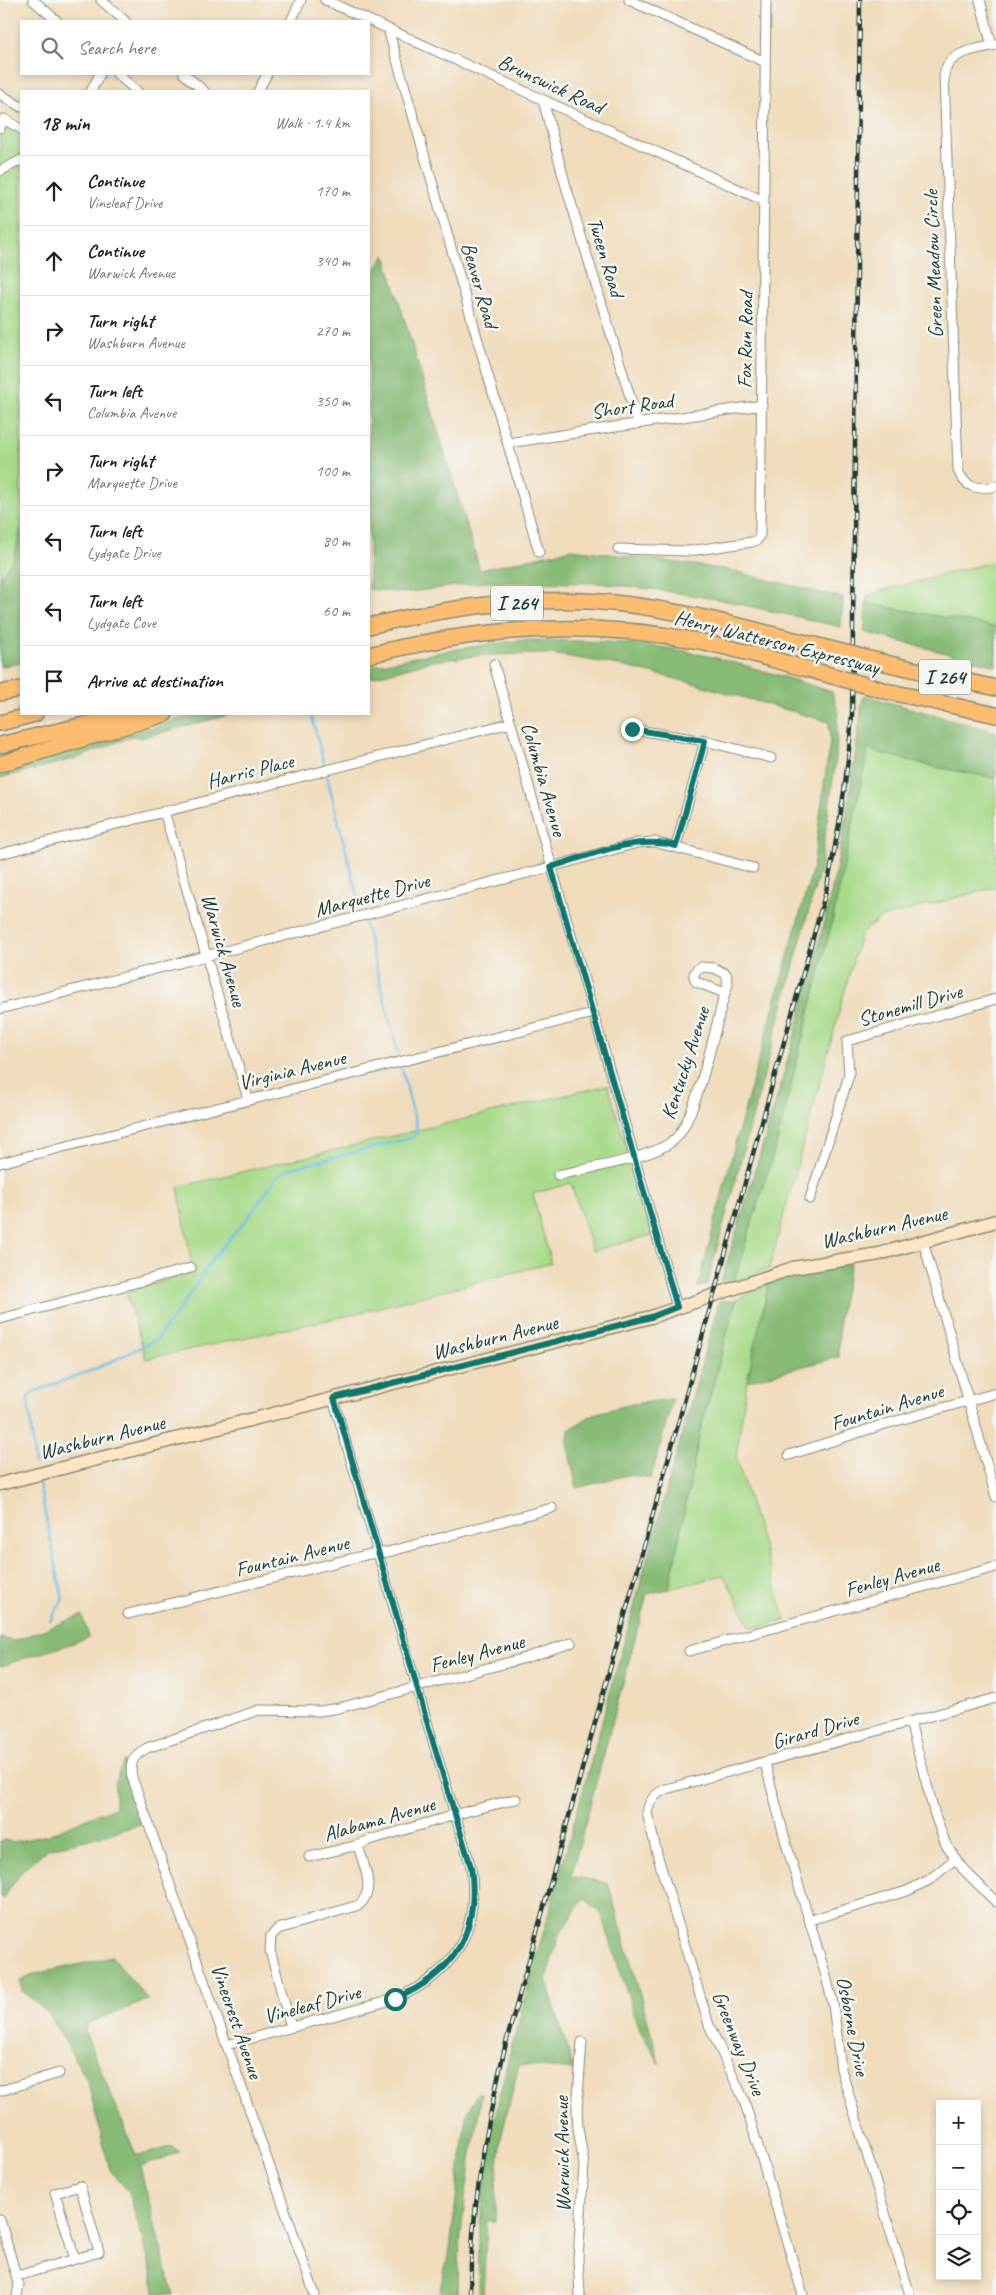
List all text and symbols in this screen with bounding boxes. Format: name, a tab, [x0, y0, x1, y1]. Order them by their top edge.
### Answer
search box	[20, 20, 370, 75]
icon: search	[38, 34, 66, 62]
text: Search here	[78, 36, 155, 60]
street label: Brunswick Road	[494, 48, 611, 121]
text: 18 min	[40, 110, 90, 136]
text: Walk · 1.4 km	[275, 113, 350, 133]
text: Continue	[87, 169, 144, 193]
icon: ahead	[40, 177, 68, 205]
text: 170 m	[316, 181, 350, 201]
street label: Green Meadow Circle	[917, 187, 949, 339]
text: Vineleaf Drive	[87, 193, 162, 213]
street label: Tween Road	[582, 214, 631, 303]
text: Continue	[87, 239, 144, 263]
street label: Beaver Road	[455, 239, 505, 333]
icon: ahead	[40, 247, 68, 275]
text: 340 m	[316, 251, 350, 271]
text: Warwick Avenue	[87, 263, 175, 283]
street label: Fox Run Road	[731, 289, 759, 389]
text: Turn right	[87, 309, 154, 333]
icon: right	[40, 317, 68, 345]
text: 270 m	[316, 321, 350, 341]
text: Washburn Avenue	[87, 333, 185, 353]
text: Turn left	[87, 379, 142, 403]
icon: left	[40, 387, 68, 415]
street label: Short Road	[590, 387, 678, 425]
text: 350 m	[316, 391, 350, 411]
text: Columbia Avenue	[87, 403, 176, 423]
text: Turn right	[87, 449, 154, 473]
icon: right	[40, 457, 68, 485]
text: 100 m	[316, 461, 350, 481]
text: Marquette Drive	[87, 473, 177, 493]
text: Turn left	[87, 519, 142, 543]
icon: left	[40, 527, 68, 555]
text: 80 m	[323, 531, 350, 551]
text: Lydgate Drive	[87, 543, 161, 563]
road number: I 264	[491, 586, 543, 620]
text: Turn left	[87, 589, 142, 613]
icon: left	[40, 597, 68, 625]
text: 60 m	[323, 601, 350, 621]
street label: Henry Watterson Expressway	[672, 604, 884, 680]
text: Lydgate Cove	[87, 613, 156, 633]
road number: I 264	[919, 660, 971, 694]
icon: arrive	[40, 667, 68, 695]
text: Arrive at destination	[87, 669, 223, 693]
route end	[621, 718, 644, 741]
street label: Columbia Avenue	[515, 719, 573, 841]
street label: Harris Place	[204, 747, 298, 794]
street label: Marquette Drive	[312, 867, 433, 923]
street label: Warwick Avenue	[196, 891, 253, 1010]
street label: Stonemill Drive	[855, 977, 966, 1032]
street label: Kentucky Avenue	[655, 1002, 716, 1123]
street label: Virginia Avenue	[236, 1044, 350, 1096]
street label: Washburn Avenue	[819, 1200, 950, 1254]
street label: Washburn Avenue	[430, 1309, 561, 1365]
street label: Fountain Avenue	[828, 1377, 948, 1436]
street label: Washburn Avenue	[37, 1409, 168, 1465]
street label: Fountain Avenue	[233, 1529, 354, 1583]
street label: Fenley Avenue	[842, 1551, 943, 1603]
street label: Fenley Avenue	[427, 1628, 528, 1678]
street label: Girard Drive	[769, 1705, 863, 1755]
street label: Alabama Avenue	[320, 1790, 439, 1847]
street label: Vinecrest Avenue	[205, 1960, 269, 2083]
street label: Osborne Drive	[831, 1974, 876, 2080]
street label: Vineleaf Drive	[261, 1978, 364, 2029]
street label: Greenway Drive	[706, 1987, 772, 2100]
route start	[384, 1988, 407, 2011]
street label: Warwick Avenue	[548, 2095, 576, 2212]
map controls	[936, 2100, 981, 2280]
button: +	[936, 2100, 981, 2145]
button: −	[936, 2145, 981, 2190]
button: locate	[936, 2190, 981, 2235]
button: layers	[936, 2235, 981, 2280]

